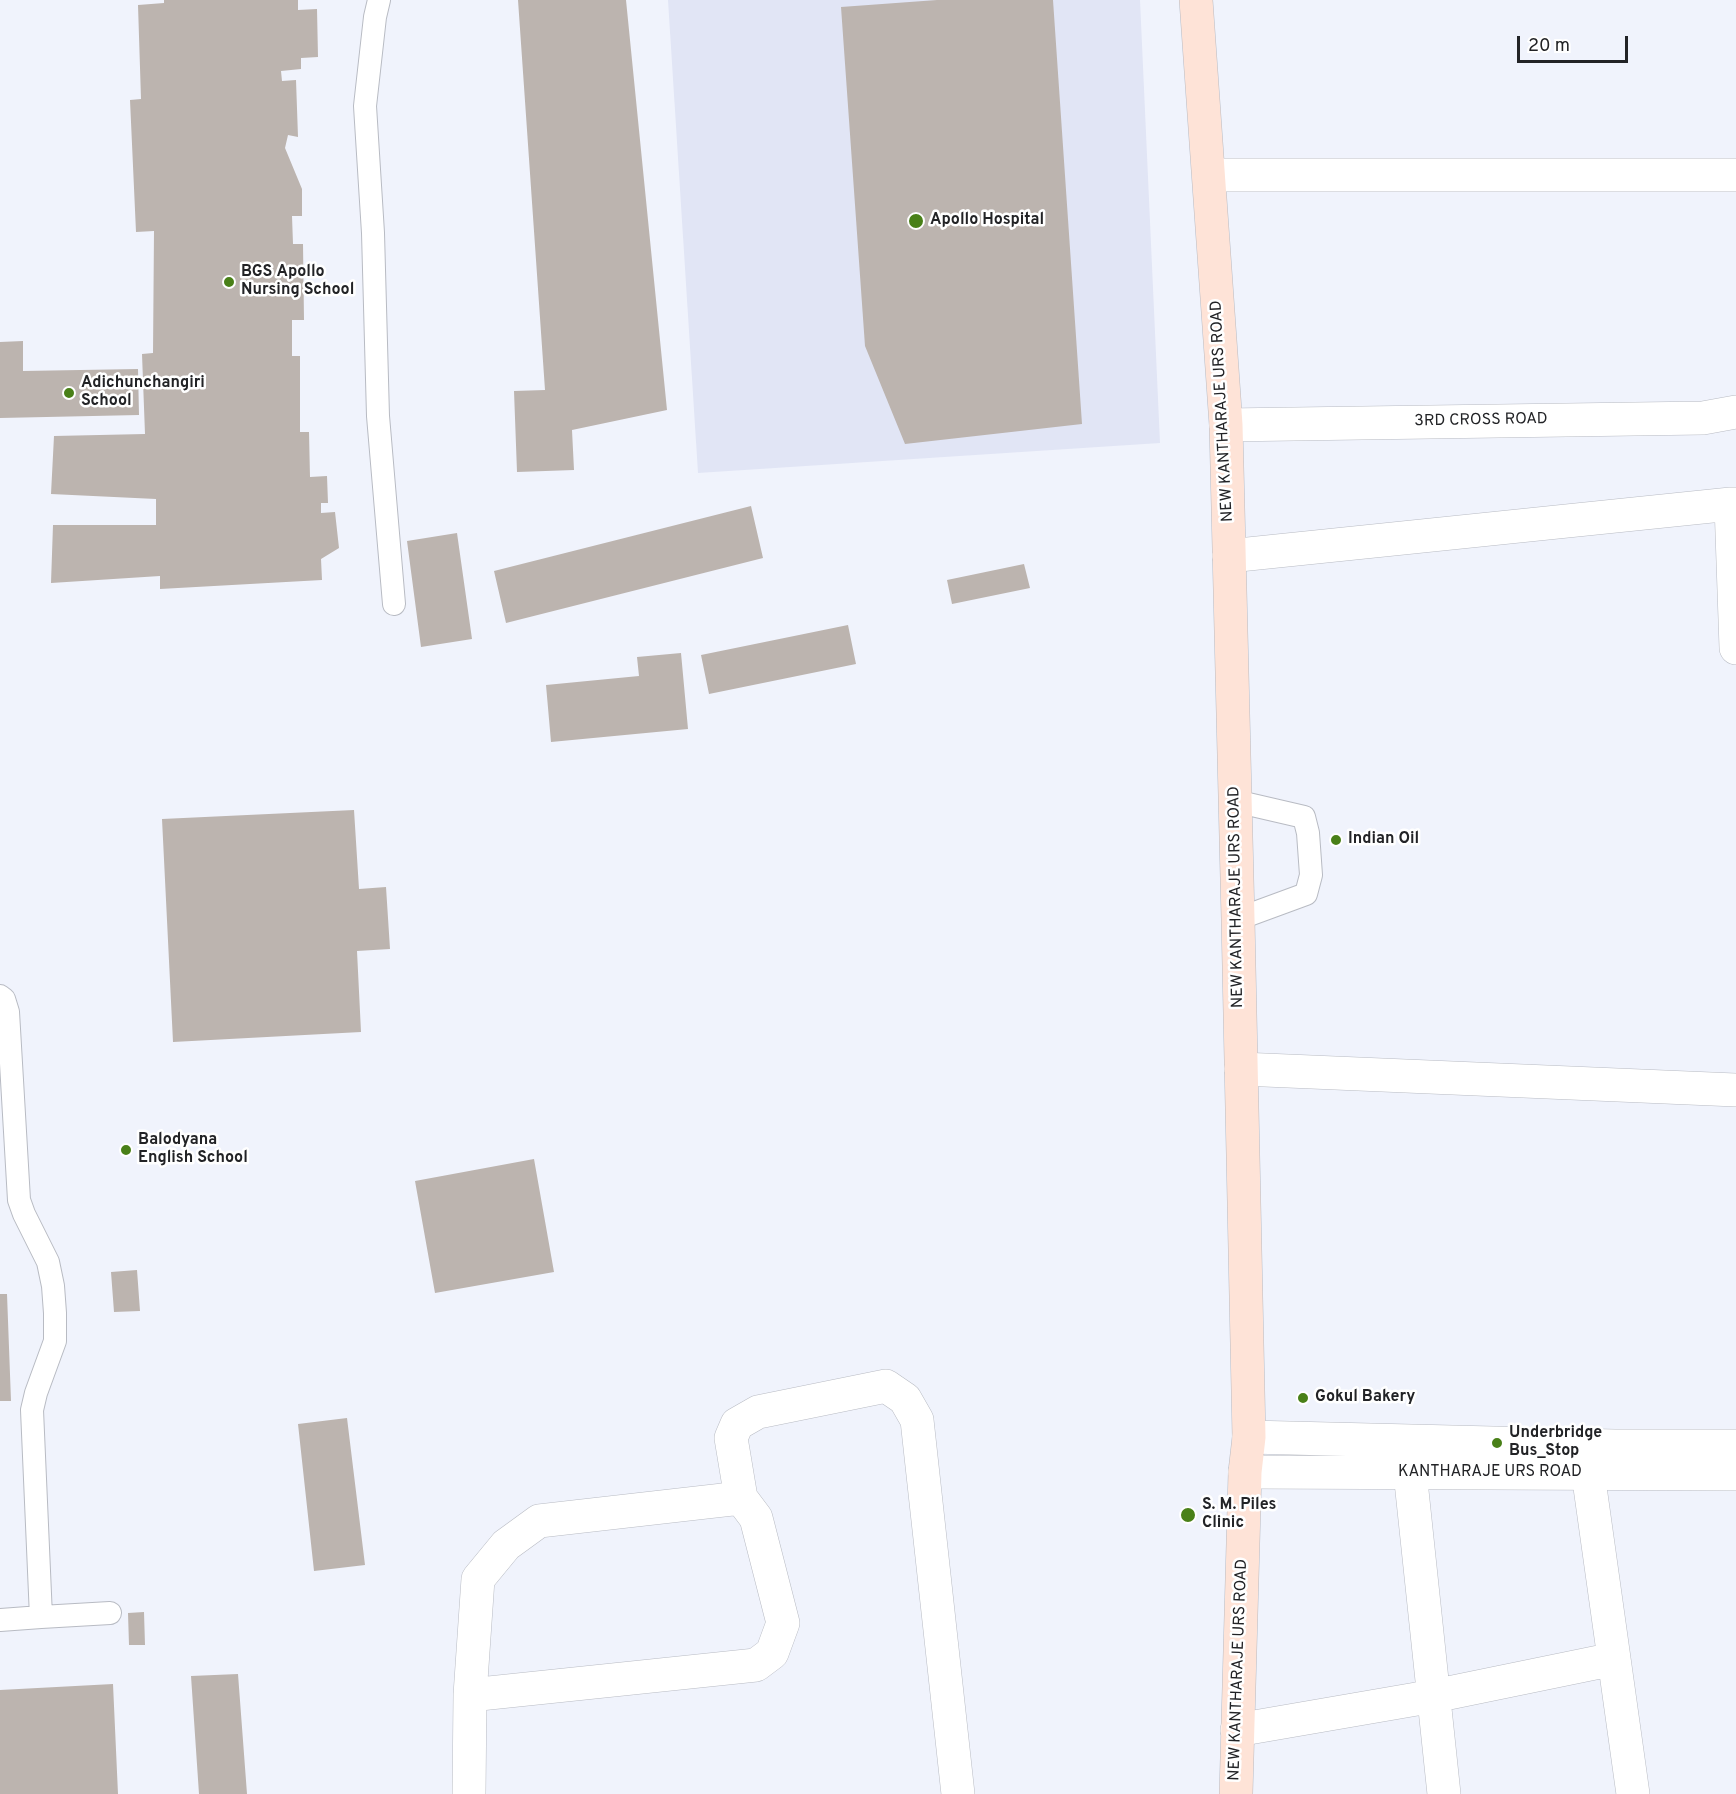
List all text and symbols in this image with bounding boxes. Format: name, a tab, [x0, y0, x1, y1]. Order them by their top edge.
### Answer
scale bar	[1520, 24, 1631, 62]
text: 20 m	[1528, 35, 1570, 58]
place label: Apollo Hospital	[930, 211, 1044, 231]
marker: Apollo Hospital	[907, 212, 925, 230]
place label: BGS Apollo Nursing School	[241, 263, 354, 301]
marker: BGS Apollo Nursing School	[222, 275, 236, 289]
street label: NEW KANTHARAJE URS ROAD	[1208, 300, 1238, 522]
place label: Adichunchangiri School	[81, 374, 205, 412]
marker: Adichunchangiri School	[62, 386, 76, 400]
street label: 3RD CROSS ROAD	[1414, 410, 1548, 432]
street label: NEW KANTHARAJE URS ROAD	[1225, 786, 1249, 1008]
place label: Indian Oil	[1348, 830, 1419, 850]
marker: Indian Oil	[1329, 833, 1343, 847]
place label: Balodyana English School	[138, 1131, 248, 1169]
marker: Balodyana English School	[119, 1143, 133, 1157]
place label: Gokul Bakery	[1315, 1388, 1415, 1408]
marker: Gokul Bakery	[1296, 1391, 1310, 1405]
place label: Underbridge Bus_Stop	[1509, 1424, 1602, 1462]
marker: Underbridge Bus_Stop	[1490, 1436, 1504, 1450]
street label: KANTHARAJE URS ROAD	[1398, 1463, 1582, 1483]
place label: S. M. Piles Clinic	[1202, 1496, 1276, 1534]
marker: S. M. Piles Clinic	[1179, 1506, 1197, 1524]
street label: NEW KANTHARAJE URS ROAD	[1226, 1559, 1252, 1781]

